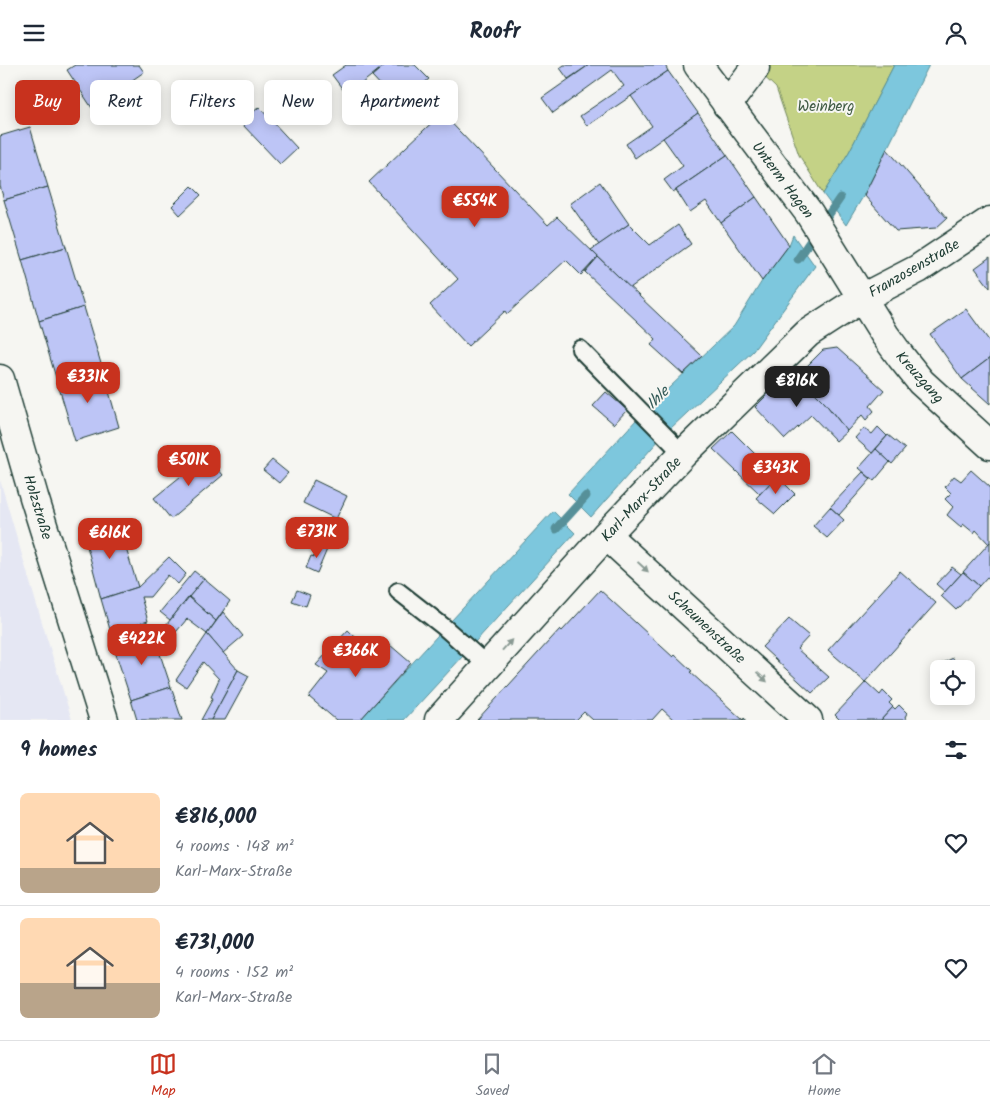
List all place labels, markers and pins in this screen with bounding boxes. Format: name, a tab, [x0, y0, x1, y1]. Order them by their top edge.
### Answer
pin: €554K	[440, 185, 510, 228]
pin: €331K	[53, 361, 123, 404]
pin: €816K	[762, 365, 832, 408]
pin: €501K	[154, 445, 224, 487]
pin: €343K	[741, 453, 811, 495]
pin: €616K	[75, 517, 145, 560]
pin: €731K	[282, 517, 352, 559]
pin: €422K	[107, 623, 177, 666]
pin: €366K	[321, 635, 391, 678]

